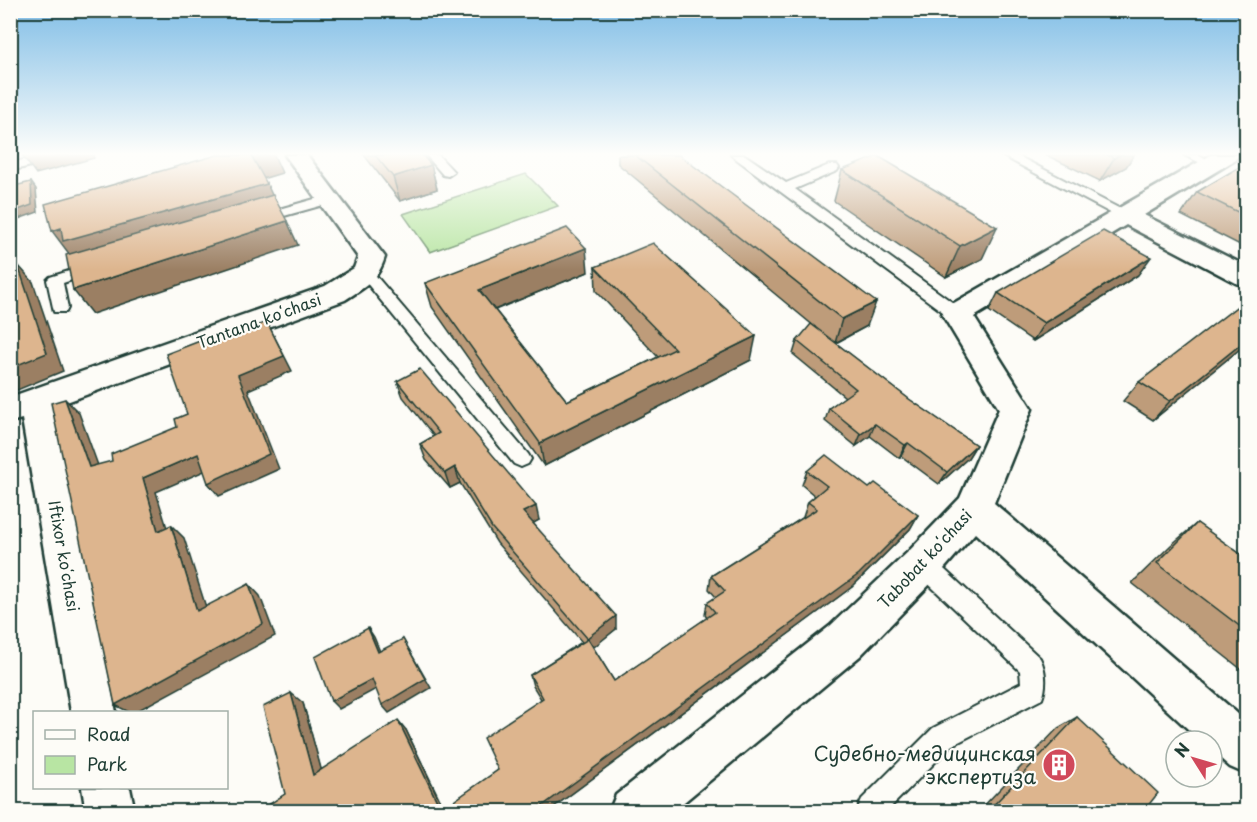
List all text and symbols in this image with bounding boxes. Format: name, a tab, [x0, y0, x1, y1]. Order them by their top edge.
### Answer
street label: Tantana koʻchasi	[193, 286, 324, 354]
street label: Iftixor koʻchasi	[43, 498, 87, 613]
street label: Tabobat koʻchasi	[872, 503, 977, 613]
legend	[33, 711, 228, 789]
text: Road	[87, 720, 131, 747]
north arrow	[1164, 729, 1224, 789]
text: N	[1168, 737, 1195, 762]
place label: Судебно-медицинская экспертиза	[814, 738, 1036, 791]
building icon: Судебно-медицинская экспертиза	[1041, 747, 1077, 783]
text: Park	[87, 750, 127, 777]

